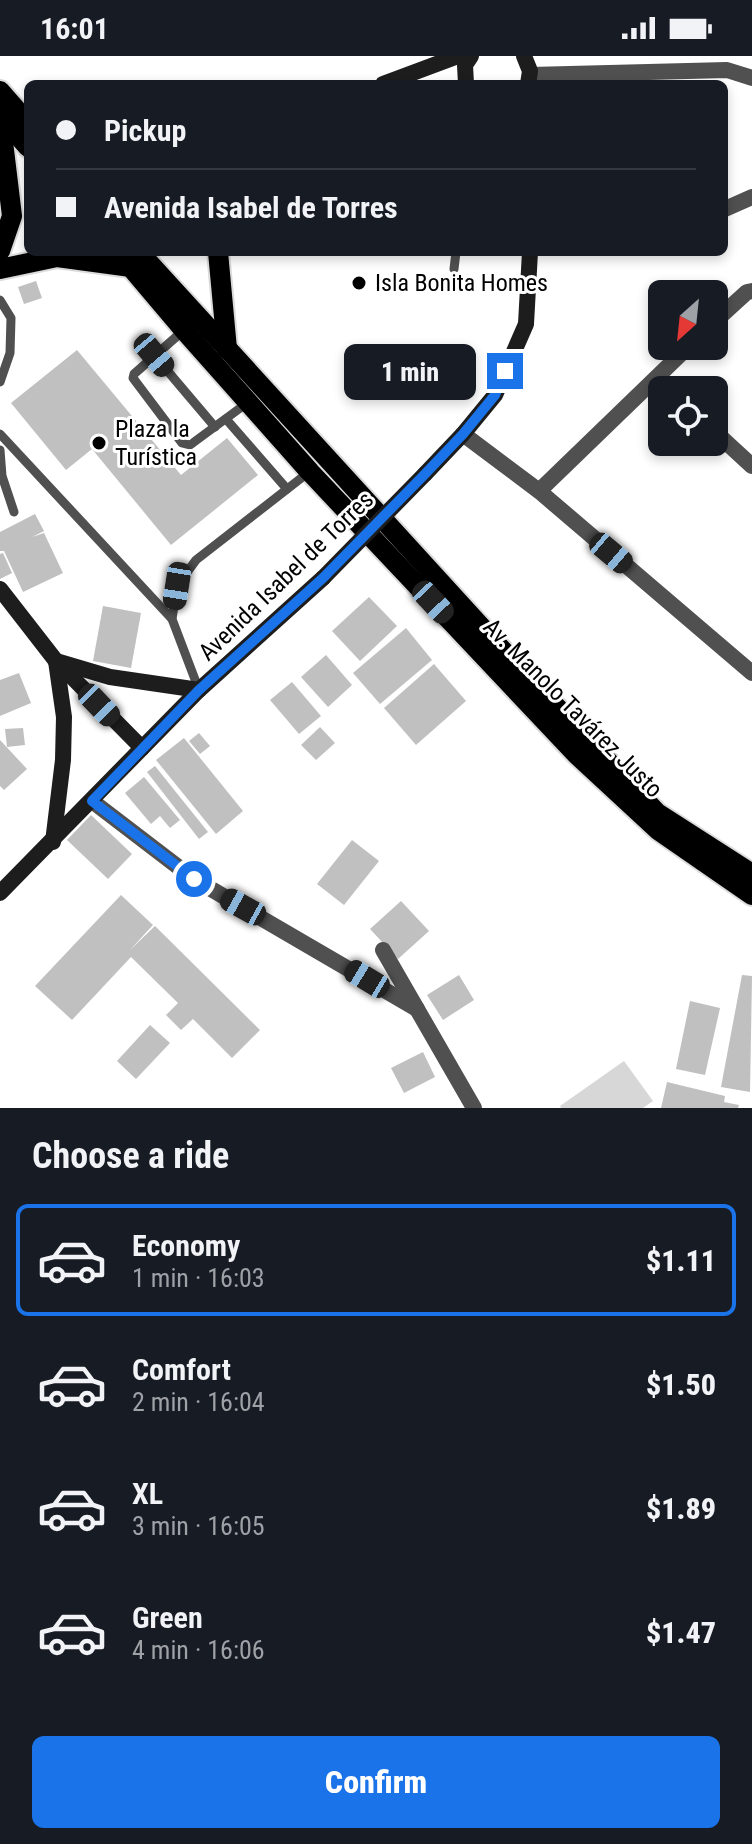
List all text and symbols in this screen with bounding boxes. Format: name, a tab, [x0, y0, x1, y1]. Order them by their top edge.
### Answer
text: 16:01	[40, 11, 109, 46]
text: Pickup	[104, 113, 186, 148]
text: Avenida Isabel de Torres	[104, 190, 398, 225]
place label: Isla Bonita Homes	[375, 269, 548, 297]
marker: Isla Bonita Homes	[350, 274, 368, 292]
north arrow	[648, 280, 728, 360]
map controls	[648, 280, 728, 456]
car	[129, 329, 179, 381]
callout: 1 min	[345, 343, 477, 399]
route end	[487, 353, 523, 389]
text: 1 min	[381, 357, 439, 387]
button: locate	[648, 376, 728, 456]
place label: Plaza la Turística	[115, 415, 197, 471]
marker: Plaza la Turística	[90, 434, 108, 452]
street label: Avenida Isabel de Torres	[193, 486, 379, 666]
car	[585, 528, 637, 578]
car	[161, 560, 193, 612]
car	[408, 576, 458, 628]
street label: Av. Manolo Tavárez Justo	[478, 613, 668, 803]
car	[74, 679, 124, 731]
route start	[176, 861, 212, 897]
car	[216, 885, 270, 929]
car	[340, 956, 394, 1002]
text: Choose a ride	[32, 1135, 229, 1177]
icon: car	[36, 1224, 108, 1296]
text: Economy	[132, 1228, 240, 1263]
text: $1.11	[646, 1243, 716, 1278]
text: 1 min · 16:03	[132, 1263, 265, 1293]
icon: car	[36, 1348, 108, 1420]
text: Comfort	[132, 1352, 231, 1387]
text: $1.50	[646, 1367, 716, 1402]
text: 2 min · 16:04	[132, 1387, 265, 1417]
icon: car	[36, 1472, 108, 1544]
text: XL	[132, 1476, 163, 1511]
text: $1.89	[646, 1491, 716, 1526]
text: 3 min · 16:05	[132, 1511, 265, 1541]
icon: car	[36, 1596, 108, 1668]
text: Green	[132, 1600, 203, 1635]
text: $1.47	[646, 1615, 716, 1650]
text: 4 min · 16:06	[132, 1635, 265, 1665]
button: Confirm	[32, 1736, 720, 1828]

